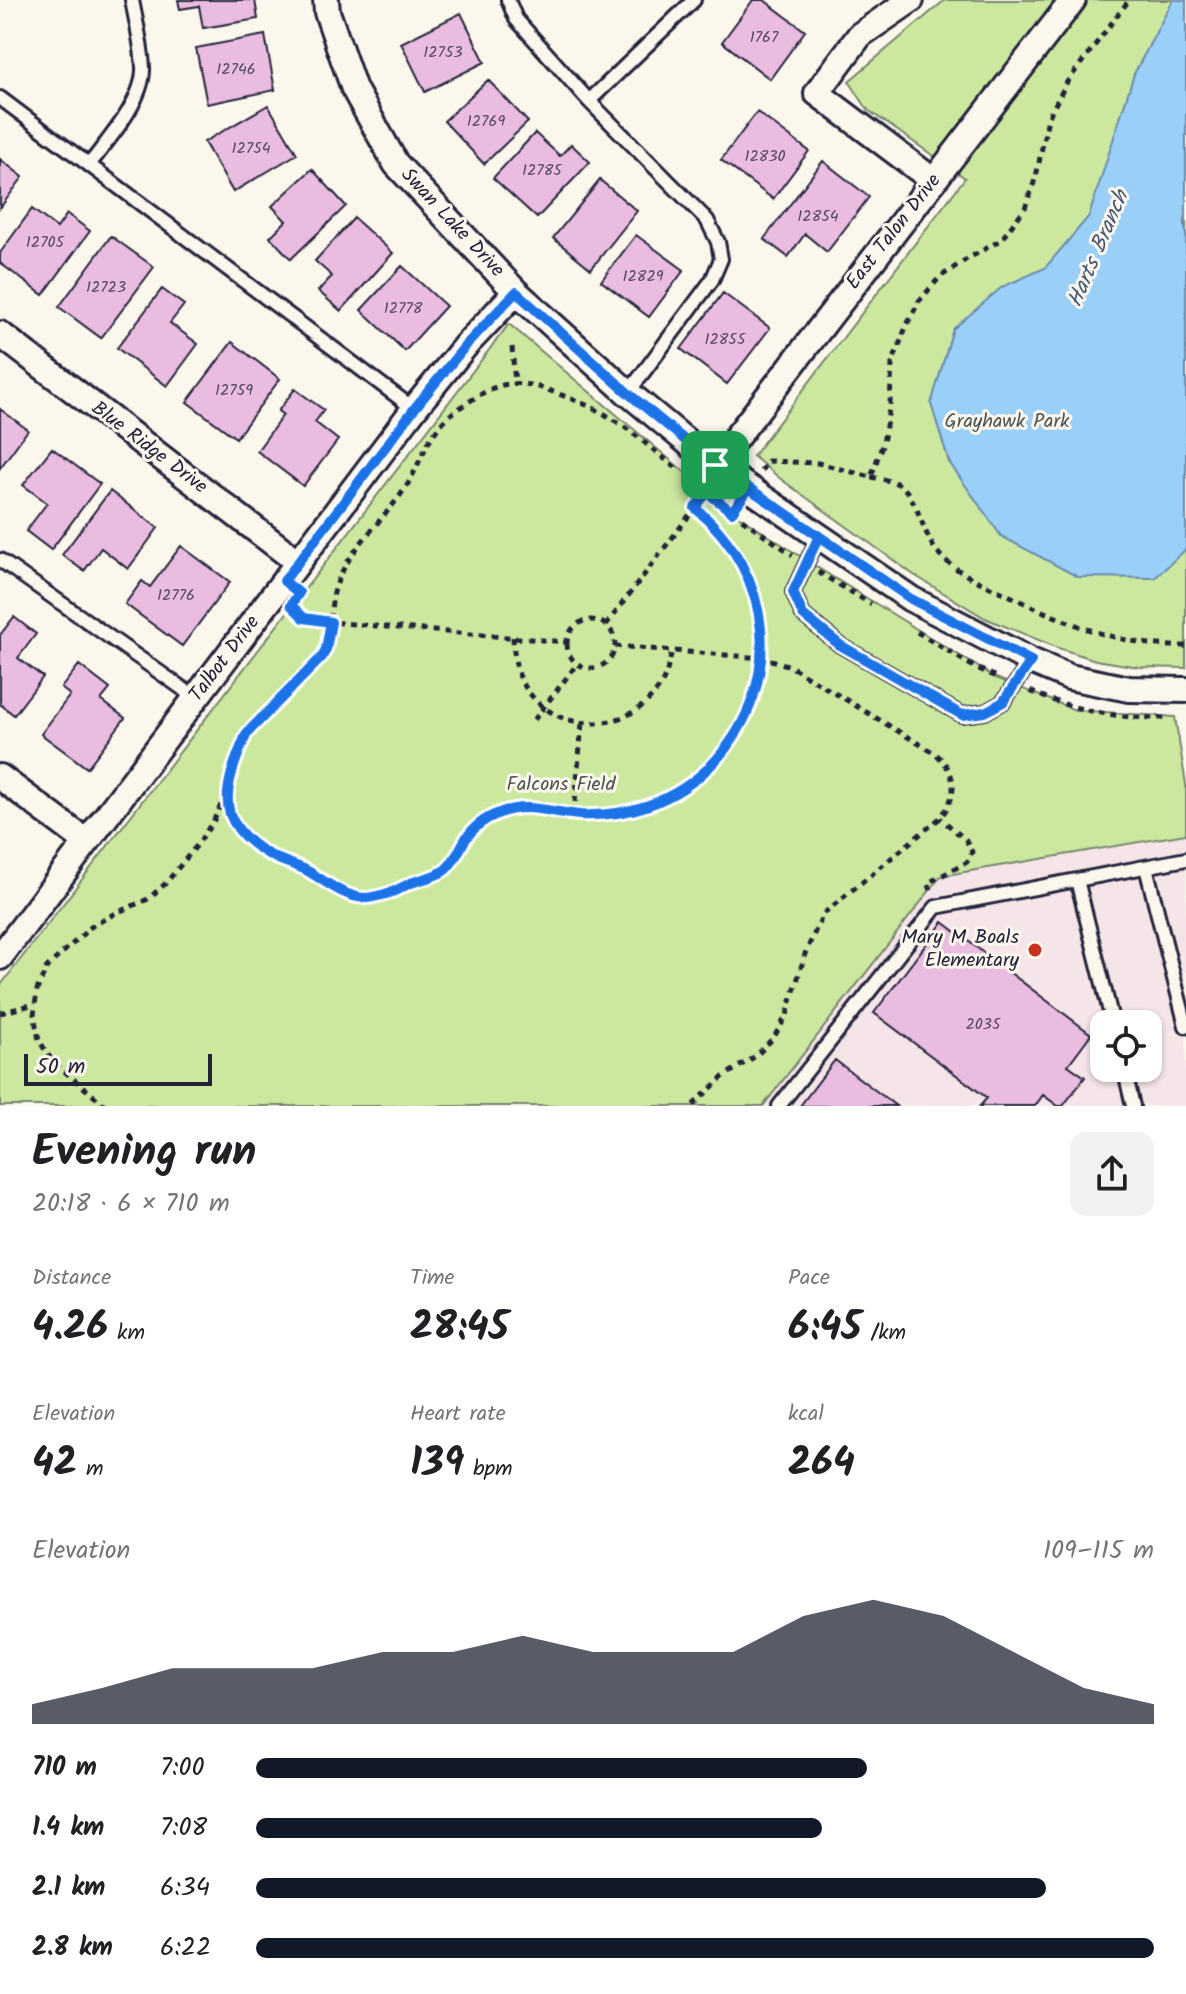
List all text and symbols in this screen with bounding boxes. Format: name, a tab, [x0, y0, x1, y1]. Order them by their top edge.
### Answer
house number: 1767	[750, 25, 779, 50]
house number: 12753	[423, 40, 463, 65]
house number: 12746	[216, 57, 256, 82]
house number: 12769	[467, 109, 505, 134]
house number: 12754	[231, 136, 271, 161]
house number: 12830	[744, 144, 786, 169]
house number: 12785	[522, 158, 563, 183]
street label: Swan Lake Drive	[392, 161, 512, 285]
street label: East Talon Drive	[838, 167, 950, 297]
water label: Harts Branch	[1059, 183, 1140, 313]
house number: 12854	[797, 204, 839, 229]
house number: 12705	[26, 230, 66, 255]
house number: 12829	[622, 264, 664, 289]
house number: 12723	[86, 275, 126, 300]
house number: 12778	[384, 296, 423, 321]
house number: 12855	[704, 327, 747, 352]
house number: 12759	[215, 378, 253, 403]
street label: Blue Ridge Drive	[84, 393, 214, 503]
park label: Grayhawk Park	[945, 406, 1070, 438]
pin	[681, 431, 749, 499]
icon: arrive	[693, 443, 737, 487]
house number: 12776	[157, 583, 195, 608]
street label: Talbot Drive	[182, 609, 268, 709]
park label: Falcons Field	[507, 769, 617, 801]
place label: Mary M Boals Elementary	[901, 922, 1020, 977]
marker: Mary M Boals Elementary	[1026, 941, 1044, 959]
map controls	[1090, 1010, 1162, 1082]
button: locate	[1090, 1010, 1162, 1082]
house number: 2035	[965, 1012, 1002, 1037]
scale bar	[24, 1050, 212, 1086]
text: 50 m	[36, 1050, 85, 1085]
text: Evening run	[32, 1118, 256, 1188]
button: share	[1070, 1132, 1154, 1216]
text: 20:18 · 6 × 710 m	[32, 1183, 230, 1225]
text: Distance	[32, 1261, 111, 1296]
text: Time	[410, 1261, 454, 1296]
text: Pace	[788, 1261, 830, 1296]
text: 4.26	[32, 1296, 108, 1360]
text: 28:45	[410, 1296, 509, 1360]
text: 6:45	[788, 1296, 862, 1360]
text: km	[108, 1316, 145, 1351]
text: /km	[862, 1316, 906, 1351]
text: Elevation	[32, 1397, 115, 1432]
text: Heart rate	[410, 1397, 506, 1432]
text: kcal	[788, 1397, 824, 1432]
text: 42	[32, 1432, 77, 1496]
text: 139	[410, 1432, 464, 1496]
text: 264	[788, 1432, 855, 1496]
text: m	[77, 1452, 103, 1487]
text: bpm	[464, 1452, 513, 1487]
text: Elevation	[32, 1530, 130, 1572]
text: 109–115 m	[1043, 1530, 1154, 1572]
text: 710 m	[32, 1747, 97, 1789]
text: 7:00	[160, 1747, 204, 1789]
text: 1.4 km	[32, 1807, 104, 1849]
text: 7:08	[160, 1807, 207, 1849]
text: 2.1 km	[32, 1867, 105, 1909]
text: 6:34	[160, 1867, 210, 1909]
text: 2.8 km	[32, 1927, 113, 1969]
text: 6:22	[160, 1927, 211, 1969]

